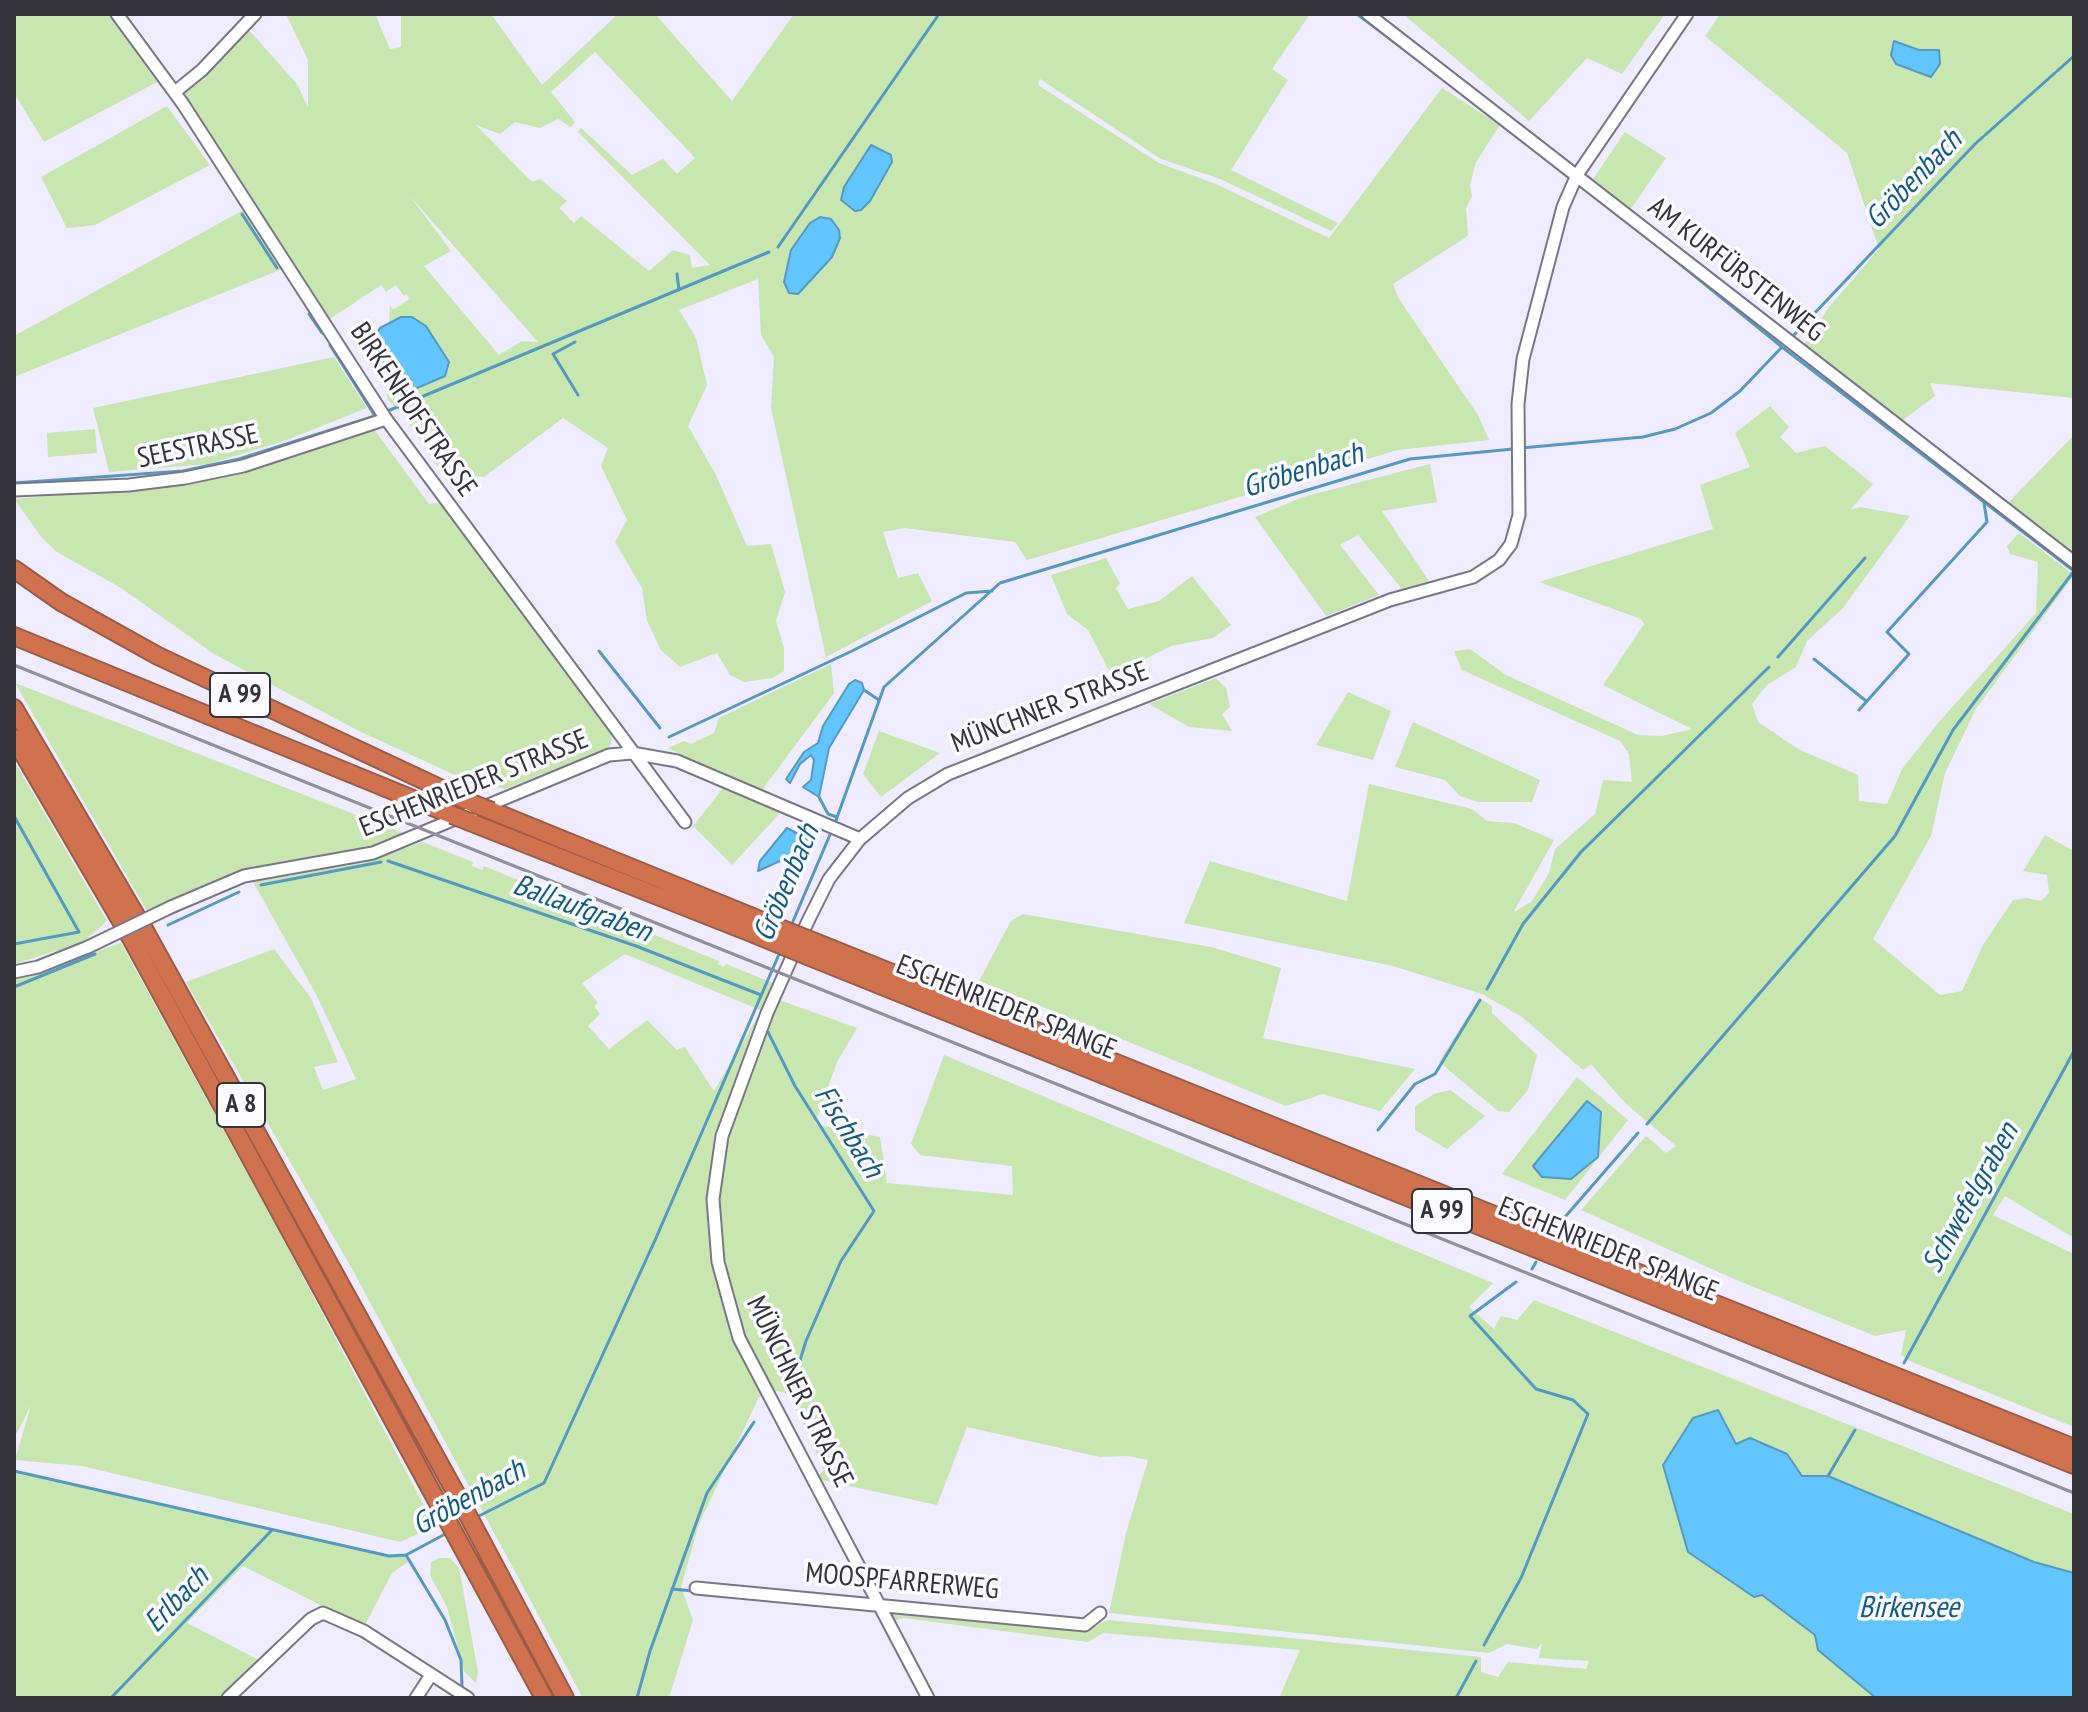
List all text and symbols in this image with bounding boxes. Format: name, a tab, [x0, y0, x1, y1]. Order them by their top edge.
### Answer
water label: Gröbenbach	[1858, 123, 1970, 237]
street label: AM KURFÜRSTENWEG	[1641, 191, 1831, 349]
street label: BIRKENHOFSTRASSE	[342, 317, 484, 503]
street label: SEESTRASSE	[135, 418, 261, 476]
water label: Gröbenbach	[1239, 436, 1367, 506]
street label: MÜNCHNER STRASSE	[947, 655, 1153, 761]
road number: A 99	[210, 673, 270, 717]
street label: ESCHENRIEDER STRASSE	[355, 723, 593, 845]
water label: Gröbenbach	[746, 819, 828, 947]
water label: Ballaufgraben	[508, 867, 656, 951]
street label: ESCHENRIEDER SPANGE	[891, 949, 1121, 1067]
water label: Fischbach	[806, 1079, 890, 1185]
road number: A 8	[217, 1083, 265, 1127]
water label: Schwefelgraben	[1915, 1117, 2027, 1279]
road number: A 99	[1412, 1189, 1472, 1233]
street label: ESCHENRIEDER SPANGE	[1493, 1191, 1723, 1309]
street label: MÜNCHNER STRASSE	[738, 1291, 860, 1493]
water label: Gröbenbach	[406, 1452, 532, 1544]
street label: MOOSPFARRERWEG	[804, 1557, 1000, 1607]
water label: Erlbach	[137, 1560, 217, 1640]
water label: Birkensee	[1859, 1590, 1959, 1626]

